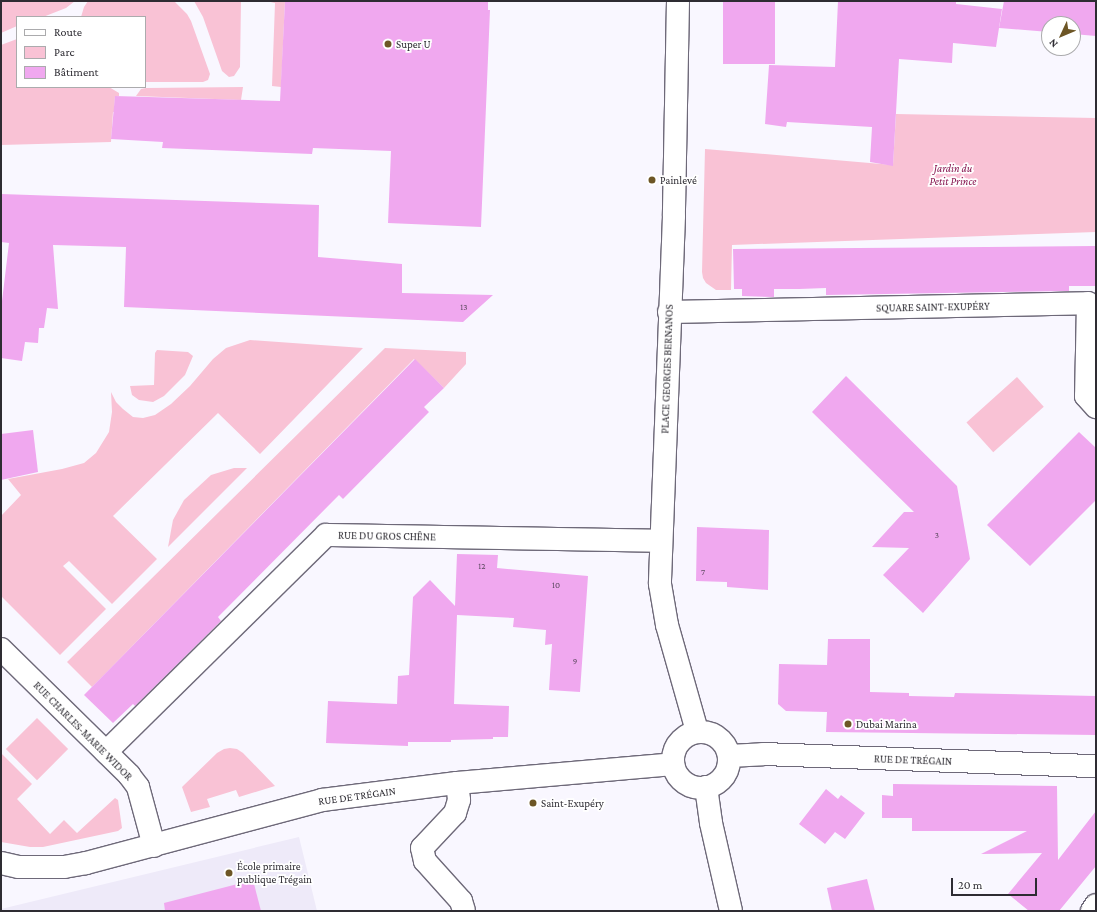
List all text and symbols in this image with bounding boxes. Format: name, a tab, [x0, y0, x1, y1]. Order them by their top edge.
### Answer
legend	[16, 16, 146, 88]
north arrow	[1041, 16, 1081, 56]
text: Route	[54, 25, 82, 39]
place label: Super U	[396, 37, 431, 51]
text: N	[1046, 37, 1060, 51]
marker: Super U	[383, 39, 393, 49]
text: Parc	[54, 45, 74, 59]
text: Bâtiment	[54, 65, 99, 79]
park label: Jardin du Petit Prince	[930, 162, 976, 188]
place label: Painlevé	[660, 173, 697, 187]
marker: Painlevé	[647, 175, 657, 185]
street label: SQUARE SAINT-EXUPÉRY	[876, 299, 990, 315]
house number: 13	[460, 302, 468, 312]
street label: PLACE GEORGES BERNANOS	[658, 304, 676, 434]
street label: RUE DU GROS CHÊNE	[338, 529, 436, 543]
house number: 3	[935, 530, 939, 540]
house number: 12	[478, 561, 486, 571]
house number: 7	[701, 567, 705, 577]
house number: 10	[552, 580, 560, 590]
house number: 9	[573, 656, 577, 666]
street label: RUE CHARLES-MARIE WIDOR	[31, 679, 135, 783]
place label: Dubai Marina	[856, 717, 917, 731]
marker: Dubai Marina	[843, 719, 853, 729]
street label: RUE DE TRÉGAIN	[874, 752, 952, 768]
street label: RUE DE TRÉGAIN	[317, 784, 397, 808]
place label: Saint-Exupéry	[541, 796, 604, 810]
marker: Saint-Exupéry	[528, 798, 538, 808]
place label: École primaire publique Trégain	[237, 860, 312, 886]
marker: École primaire publique Trégain	[224, 868, 234, 878]
scale bar	[953, 870, 1039, 896]
text: 20 m	[958, 878, 982, 892]

